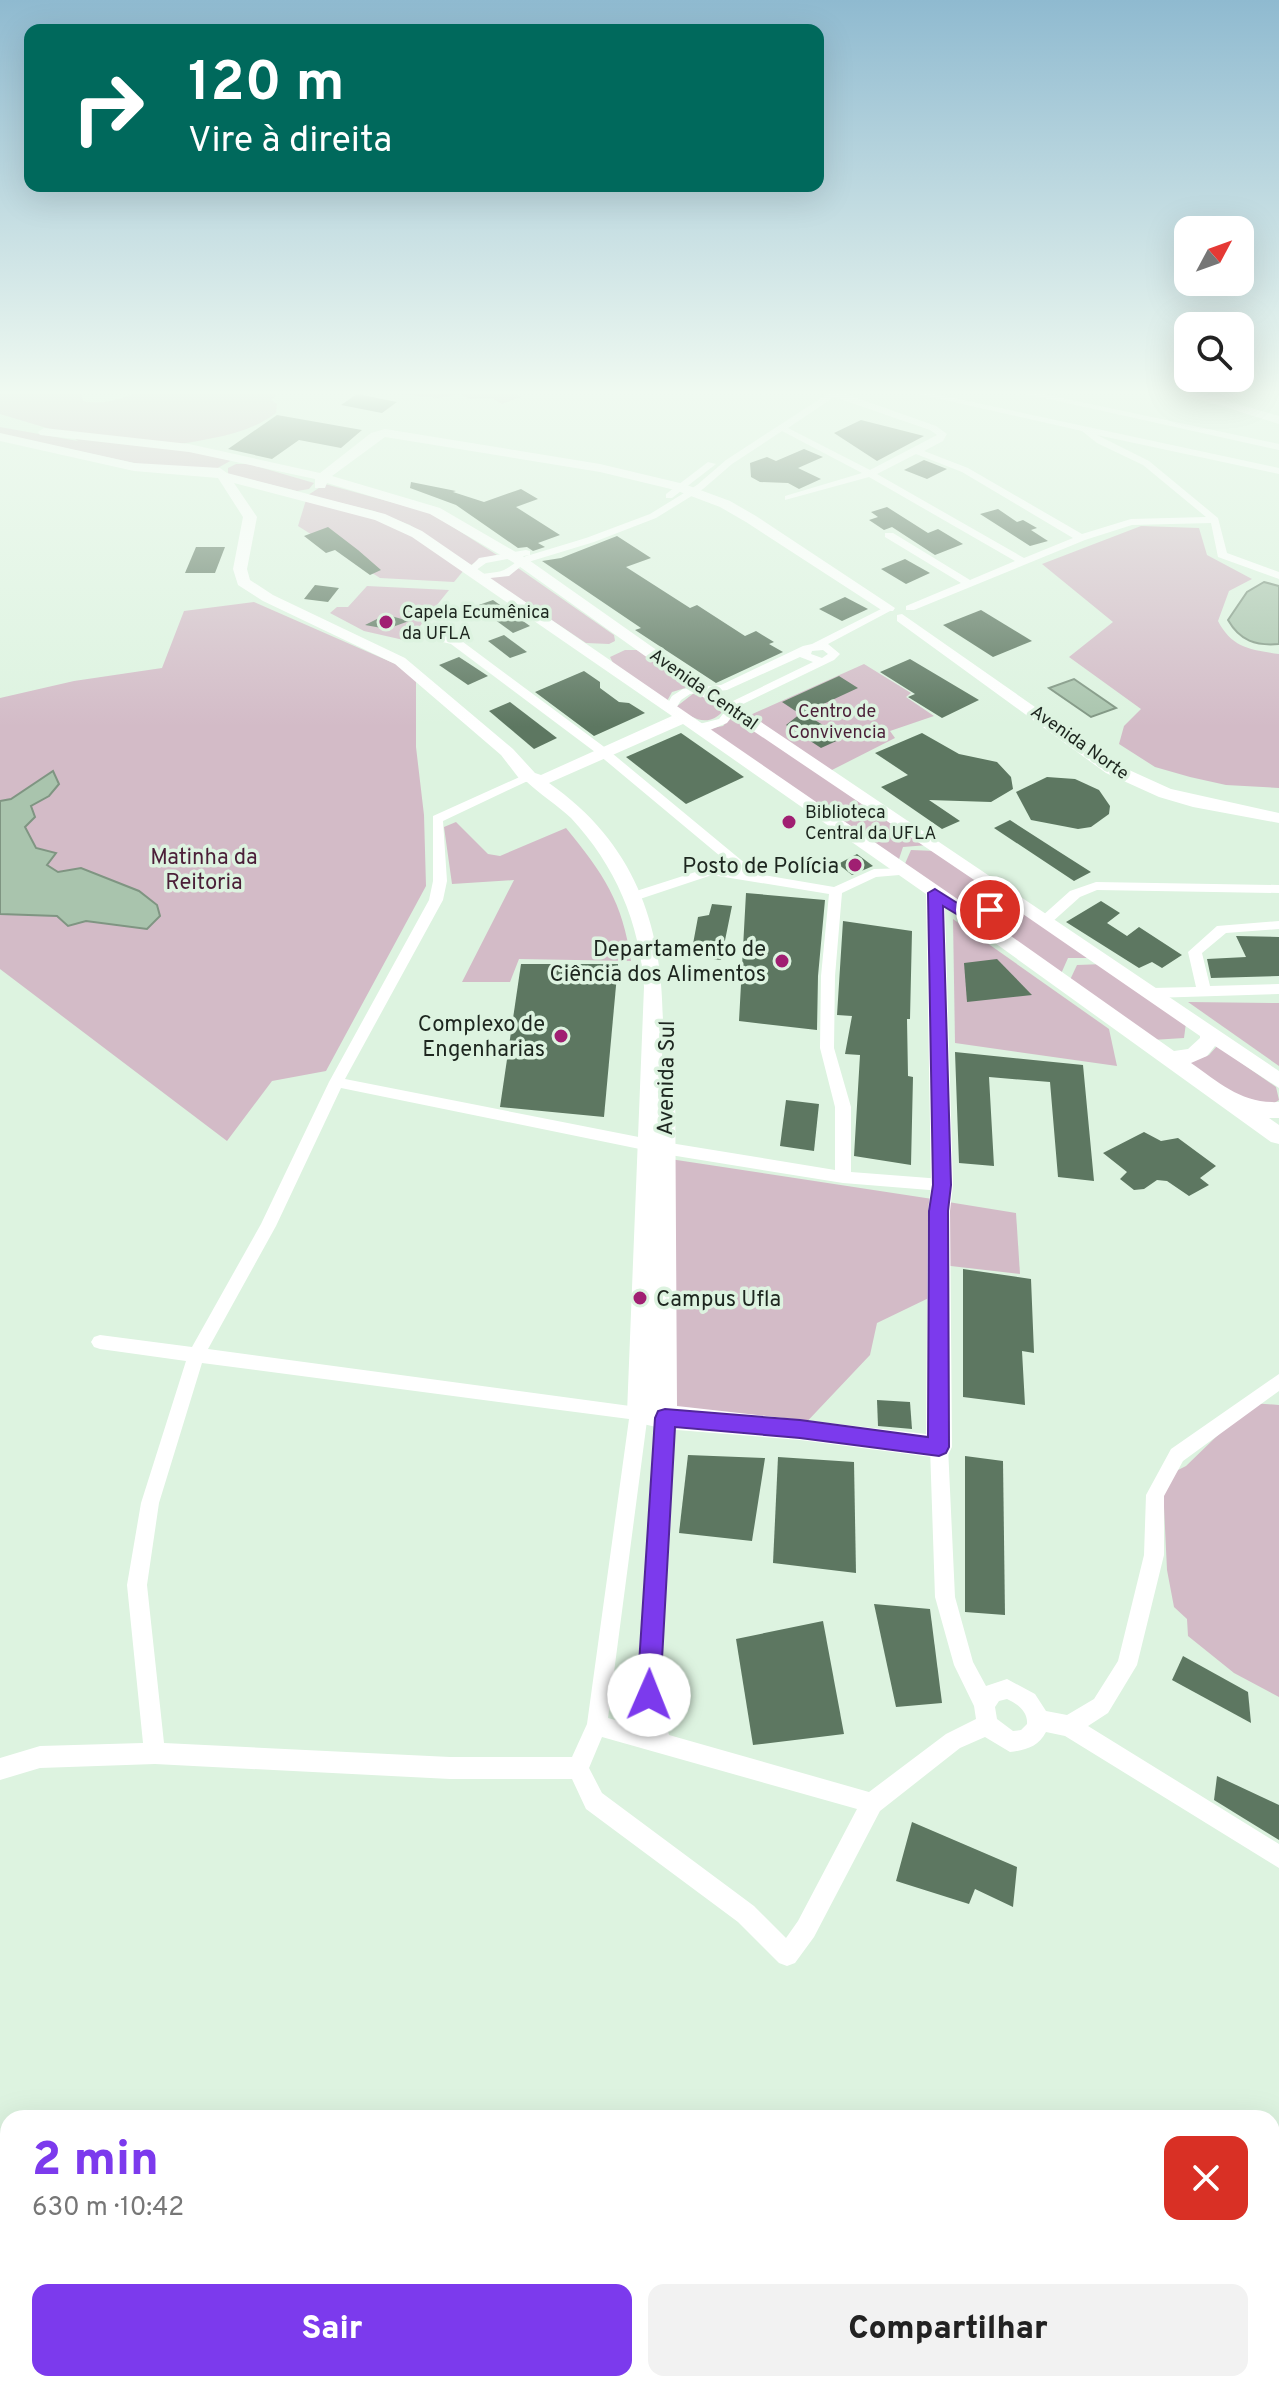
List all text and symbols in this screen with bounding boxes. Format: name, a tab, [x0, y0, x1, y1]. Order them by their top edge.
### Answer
text: 120 m	[188, 50, 345, 120]
icon: right	[56, 56, 160, 160]
text: Vire à direita	[188, 119, 392, 165]
north arrow	[1174, 216, 1254, 296]
map controls	[1174, 216, 1254, 392]
button: search	[1174, 312, 1254, 392]
place label: Capela Ecumênica da UFLA	[402, 602, 549, 646]
marker: Capela Ecumênica da UFLA	[377, 613, 395, 631]
street label: Avenida Central	[644, 644, 762, 736]
park label: Centro de Convivencia	[788, 701, 886, 745]
street label: Avenida Norte	[1025, 701, 1133, 786]
place label: Biblioteca Central da UFLA	[805, 802, 937, 846]
marker: Biblioteca Central da UFLA	[780, 813, 798, 831]
park label: Matinha da Reitoria	[150, 845, 258, 897]
place label: Posto de Polícia	[682, 854, 839, 881]
marker: Posto de Polícia	[846, 856, 864, 874]
pin	[956, 876, 1024, 944]
icon: arrive	[968, 888, 1012, 932]
place label: Departamento de Ciência dos Alimentos	[549, 937, 766, 989]
marker: Departamento de Ciência dos Alimentos	[773, 952, 791, 970]
place label: Complexo de Engenharias	[418, 1012, 545, 1064]
street label: Avenida Sul	[653, 1020, 682, 1136]
marker: Complexo de Engenharias	[552, 1027, 570, 1045]
place label: Campus Ufla	[656, 1287, 781, 1314]
marker: Campus Ufla	[631, 1289, 649, 1307]
position arrow	[607, 1653, 691, 1737]
text: 2 min	[32, 2132, 159, 2192]
button: close	[1164, 2136, 1248, 2220]
text: 630 m · 10:42	[32, 2192, 184, 2225]
button: Sair	[32, 2284, 632, 2376]
button: Compartilhar	[648, 2284, 1248, 2376]

